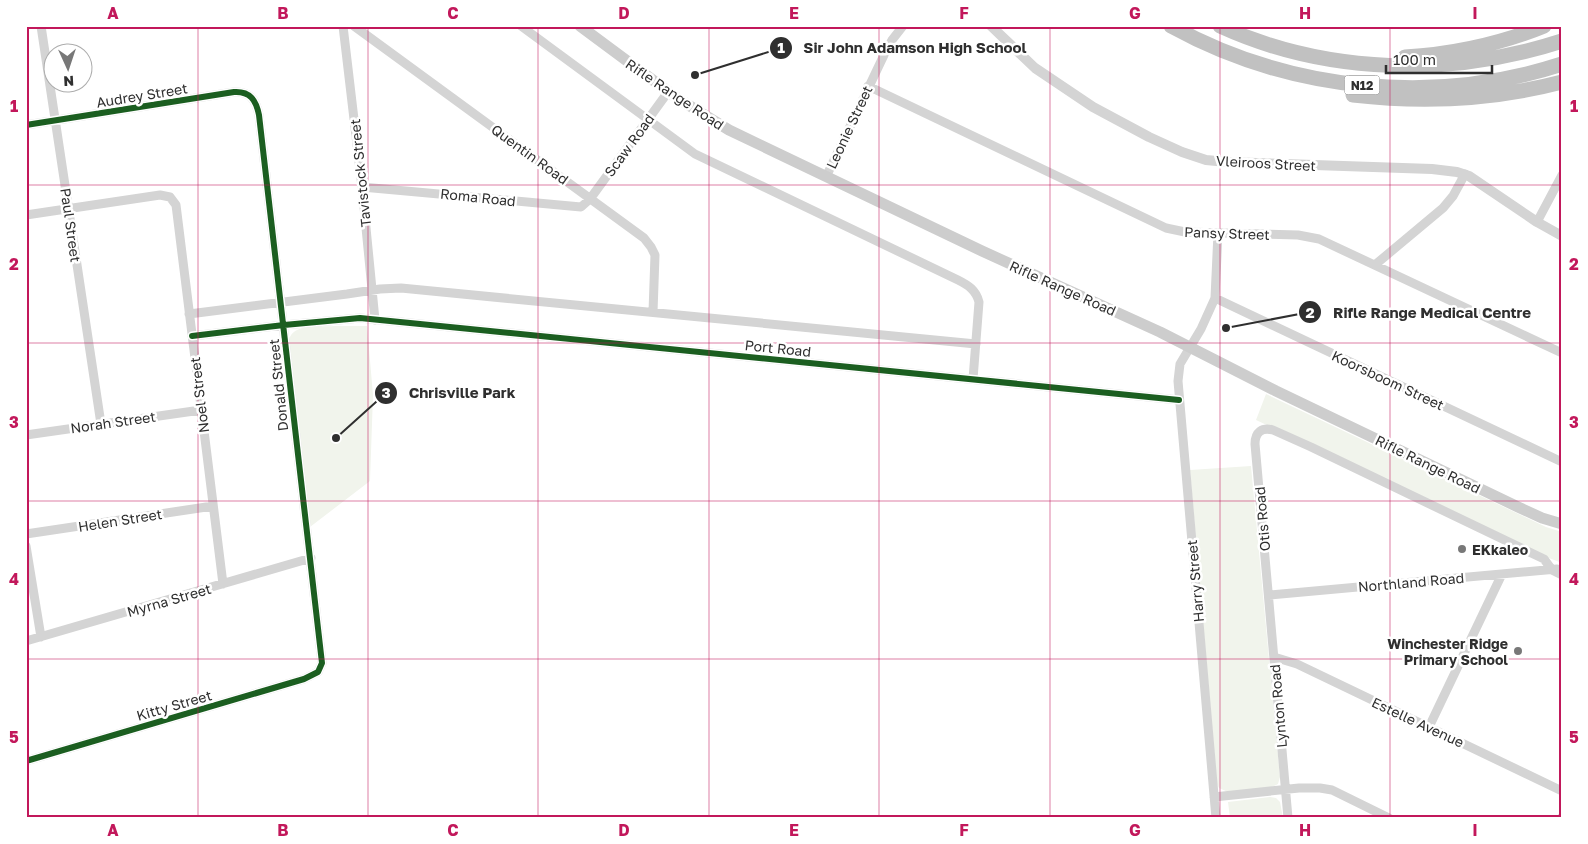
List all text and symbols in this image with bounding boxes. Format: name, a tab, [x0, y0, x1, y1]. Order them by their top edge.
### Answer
text: A	[107, 3, 119, 23]
text: B	[277, 3, 289, 23]
text: C	[447, 3, 459, 23]
text: D	[618, 3, 630, 23]
text: E	[789, 3, 799, 23]
text: F	[959, 3, 969, 23]
text: G	[1129, 3, 1141, 23]
text: H	[1299, 3, 1311, 23]
text: I	[1472, 3, 1478, 23]
callout: Sir John Adamson High School	[768, 33, 1037, 63]
text: 1	[777, 38, 785, 56]
text: Sir John Adamson High School	[803, 38, 1027, 56]
north arrow	[42, 42, 92, 92]
scale bar	[1386, 42, 1492, 74]
text: 100 m	[1393, 50, 1436, 68]
street label: Rifle Range Road	[623, 55, 727, 133]
text: N	[63, 73, 74, 90]
road number: N12	[1344, 76, 1380, 94]
street label: Audrey Street	[95, 79, 189, 111]
street label: Leonie Street	[822, 83, 876, 171]
text: 1	[10, 96, 18, 116]
text: 1	[1570, 96, 1578, 116]
street label: Scaw Road	[601, 110, 657, 180]
street label: Tavistock Street	[346, 118, 374, 228]
street label: Quentin Road	[488, 120, 572, 188]
street label: Vleiroos Street	[1216, 152, 1316, 174]
street label: Roma Road	[439, 185, 517, 209]
street label: Paul Street	[57, 187, 85, 263]
street label: Pansy Street	[1184, 223, 1270, 243]
text: 2	[9, 254, 19, 274]
text: 2	[1569, 254, 1579, 274]
street label: Rifle Range Road	[1007, 257, 1119, 319]
callout: Rifle Range Medical Centre	[1298, 297, 1541, 327]
text: 2	[1305, 303, 1315, 321]
text: Rifle Range Medical Centre	[1333, 303, 1531, 321]
street label: Port Road	[744, 336, 812, 360]
street label: Donald Street	[265, 338, 291, 432]
street label: Koorsboom Street	[1329, 347, 1447, 413]
street label: Noel Street	[186, 356, 212, 434]
callout: Chrisville Park	[374, 378, 526, 408]
text: 3	[381, 383, 391, 401]
text: Chrisville Park	[409, 383, 516, 401]
street label: Norah Street	[69, 408, 157, 436]
text: 3	[9, 412, 19, 432]
text: 3	[1569, 412, 1579, 432]
street label: Rifle Range Road	[1373, 431, 1483, 497]
street label: Otis Road	[1251, 486, 1273, 552]
street label: Helen Street	[77, 505, 163, 535]
street label: Harry Street	[1183, 539, 1207, 623]
place label: EKkaleo	[1472, 541, 1528, 558]
marker: EKkaleo	[1456, 543, 1468, 555]
text: 4	[9, 569, 19, 589]
street label: Northland Road	[1357, 569, 1465, 595]
text: 4	[1569, 569, 1579, 589]
street label: Myrna Street	[125, 580, 213, 620]
place label: Winchester Ridge Primary School	[1387, 635, 1508, 668]
marker: Winchester Ridge Primary School	[1512, 645, 1524, 657]
street label: Lynton Road	[1266, 664, 1290, 748]
street label: Kitty Street	[134, 686, 214, 724]
street label: Estelle Avenue	[1369, 693, 1467, 751]
text: 5	[9, 727, 19, 747]
text: 5	[1569, 727, 1579, 747]
text: A	[107, 820, 119, 840]
text: B	[277, 820, 289, 840]
text: C	[447, 820, 459, 840]
text: D	[618, 820, 630, 840]
text: E	[789, 820, 799, 840]
text: F	[959, 820, 969, 840]
text: G	[1129, 820, 1141, 840]
text: H	[1299, 820, 1311, 840]
text: I	[1472, 820, 1478, 840]

